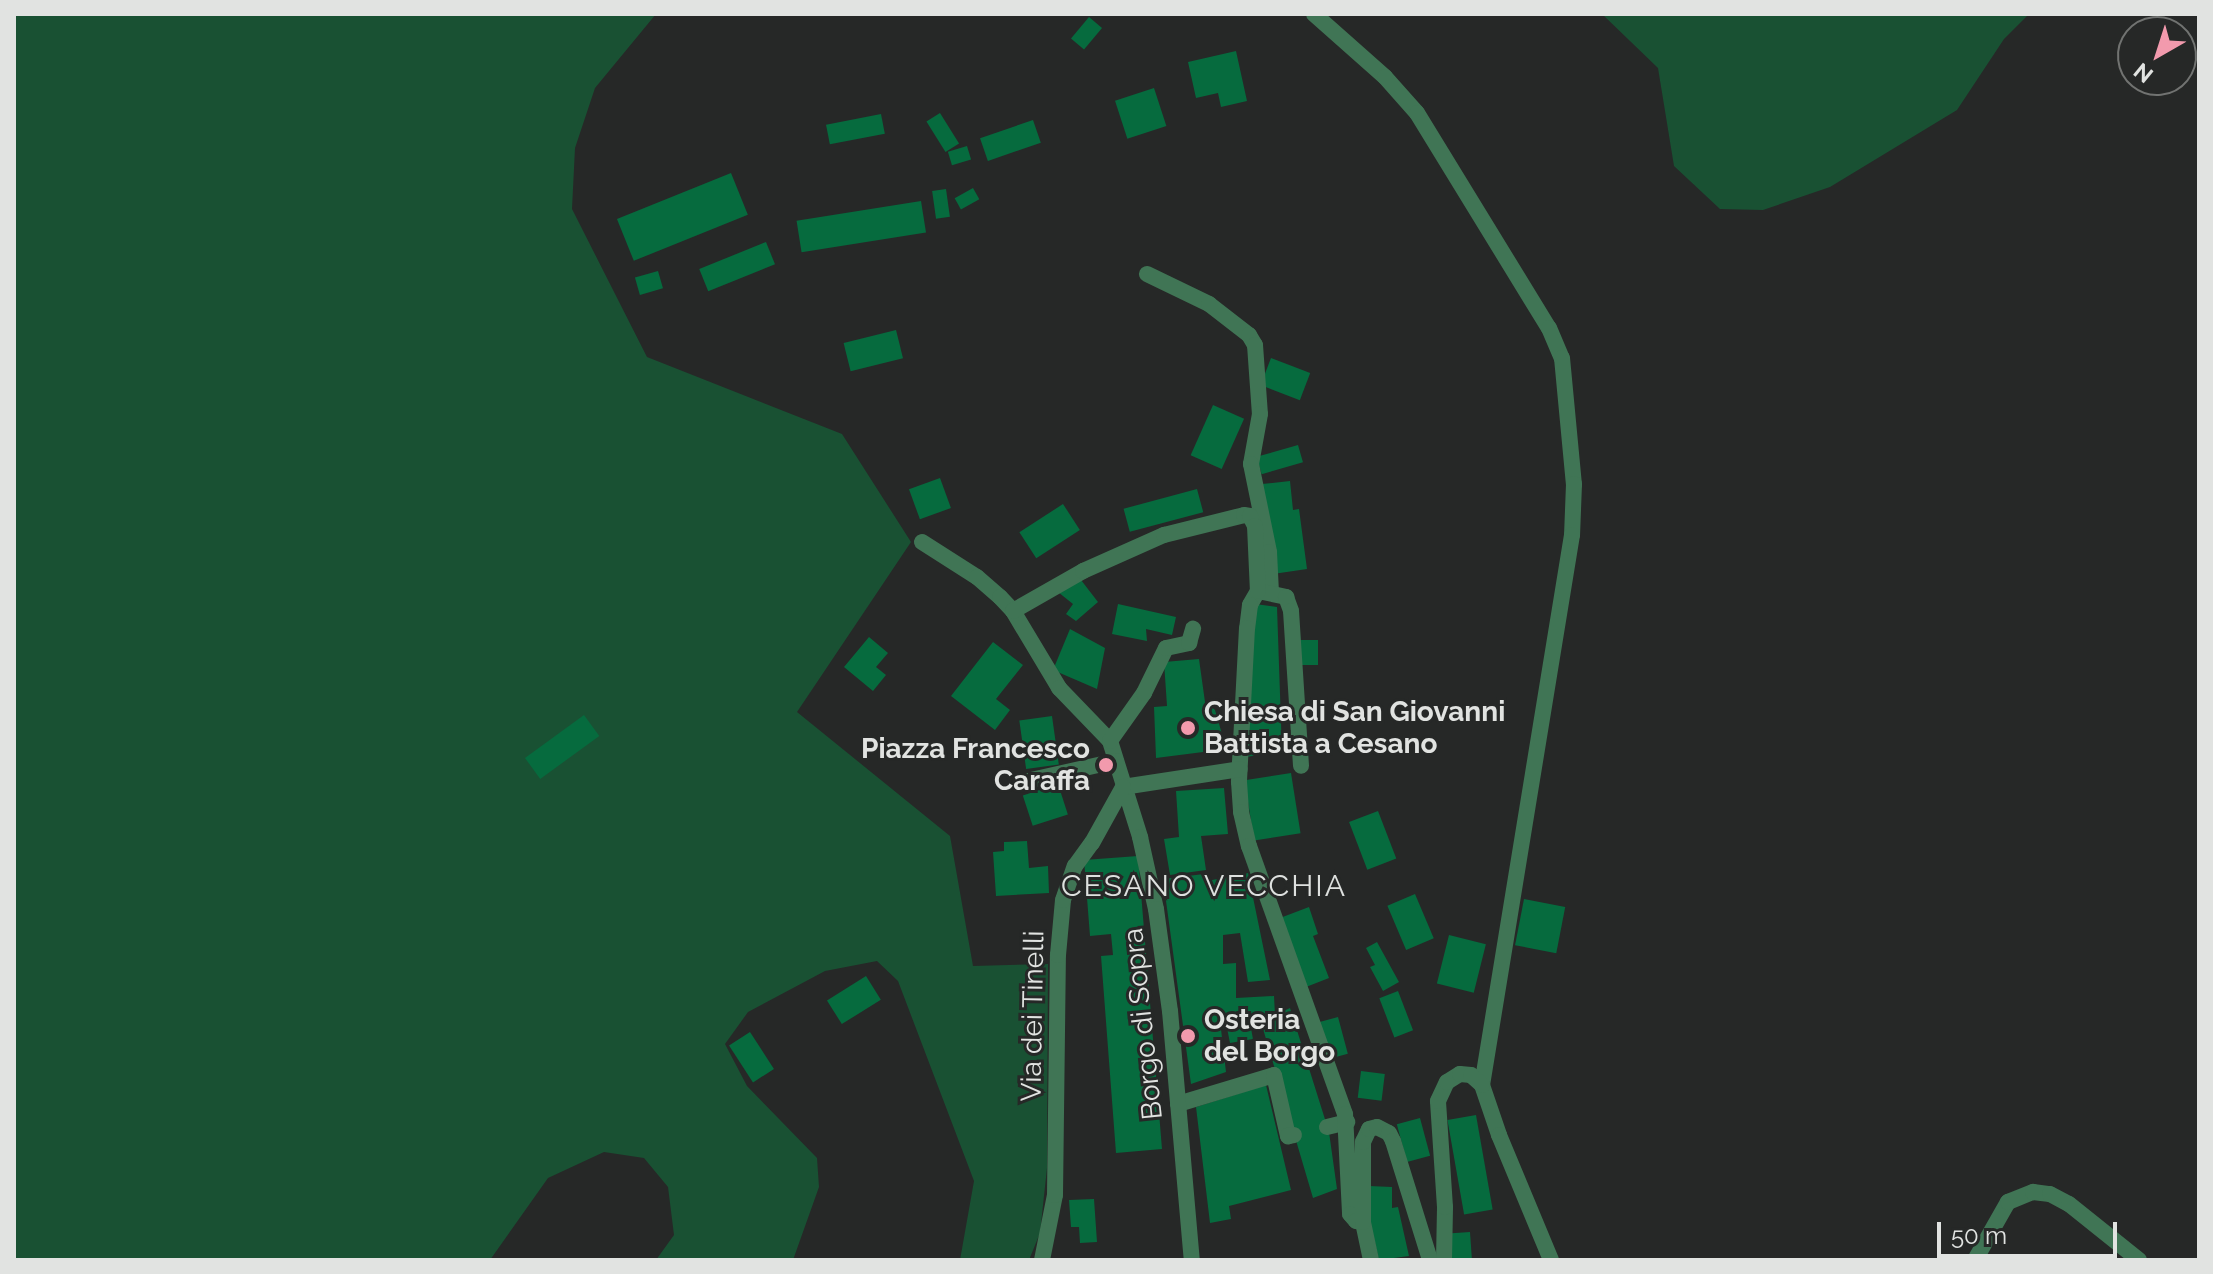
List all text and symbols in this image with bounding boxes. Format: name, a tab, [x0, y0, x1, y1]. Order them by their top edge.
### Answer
north arrow	[2117, 16, 2197, 96]
text: N	[2128, 58, 2158, 88]
place label: Chiesa di San Giovanni Battista a Cesano	[1204, 695, 1505, 761]
marker: Chiesa di San Giovanni Battista a Cesano	[1179, 719, 1197, 737]
place label: Piazza Francesco Caraffa	[861, 732, 1090, 798]
marker: Piazza Francesco Caraffa	[1097, 756, 1115, 774]
district label: CESANO VECCHIA	[1060, 868, 1348, 904]
street label: Borgo di Sopra	[1116, 927, 1170, 1121]
street label: Via dei Tinelli	[1015, 930, 1051, 1102]
place label: Osteria del Borgo	[1204, 1003, 1336, 1069]
marker: Osteria del Borgo	[1179, 1027, 1197, 1045]
scale bar	[1941, 1206, 2121, 1256]
text: 50 m	[1951, 1221, 2007, 1250]

